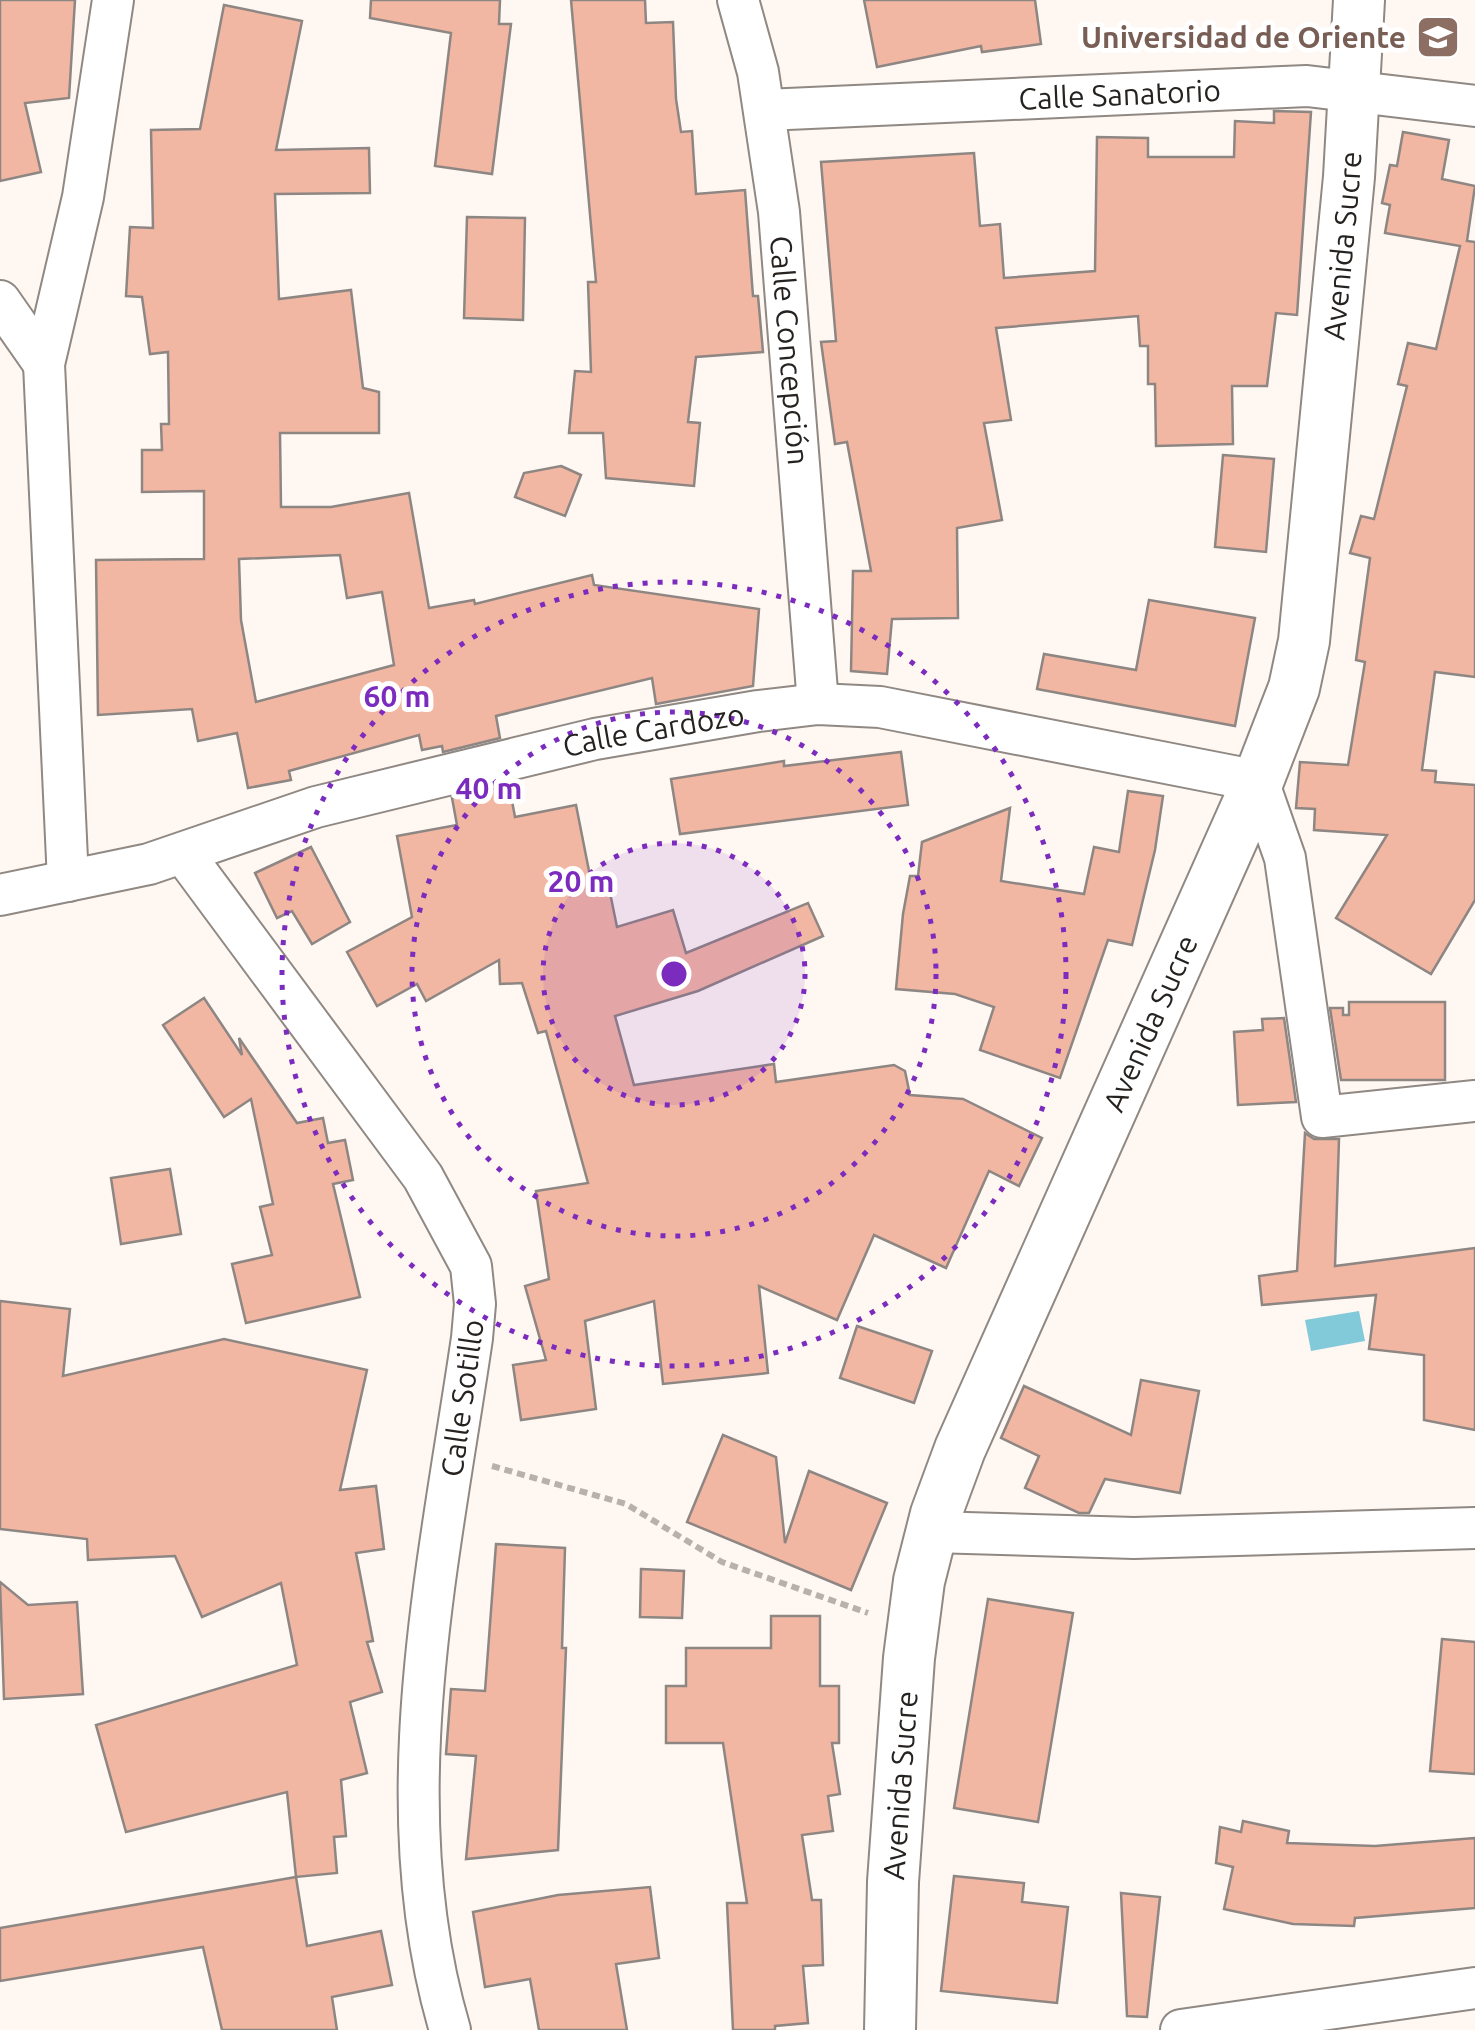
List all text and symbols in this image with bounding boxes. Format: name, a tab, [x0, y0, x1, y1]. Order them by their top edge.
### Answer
school or university icon: Universidad de Oriente	[1415, 14, 1461, 60]
place label: Universidad de Oriente	[1081, 20, 1406, 54]
street label: Calle Sanatorio	[1018, 73, 1221, 116]
street label: Avenida Sucre	[1316, 150, 1367, 342]
street label: Calle Concepción	[764, 234, 816, 466]
text: 60 m	[364, 679, 430, 713]
street label: Calle Cardozo	[559, 697, 747, 763]
text: 40 m	[456, 771, 522, 805]
text: 20 m	[548, 864, 614, 898]
street label: Avenida Sucre	[1096, 930, 1204, 1116]
centre of rings	[656, 956, 692, 992]
street label: Calle Sotillo	[434, 1317, 490, 1479]
street label: Avenida Sucre	[876, 1690, 924, 1881]

